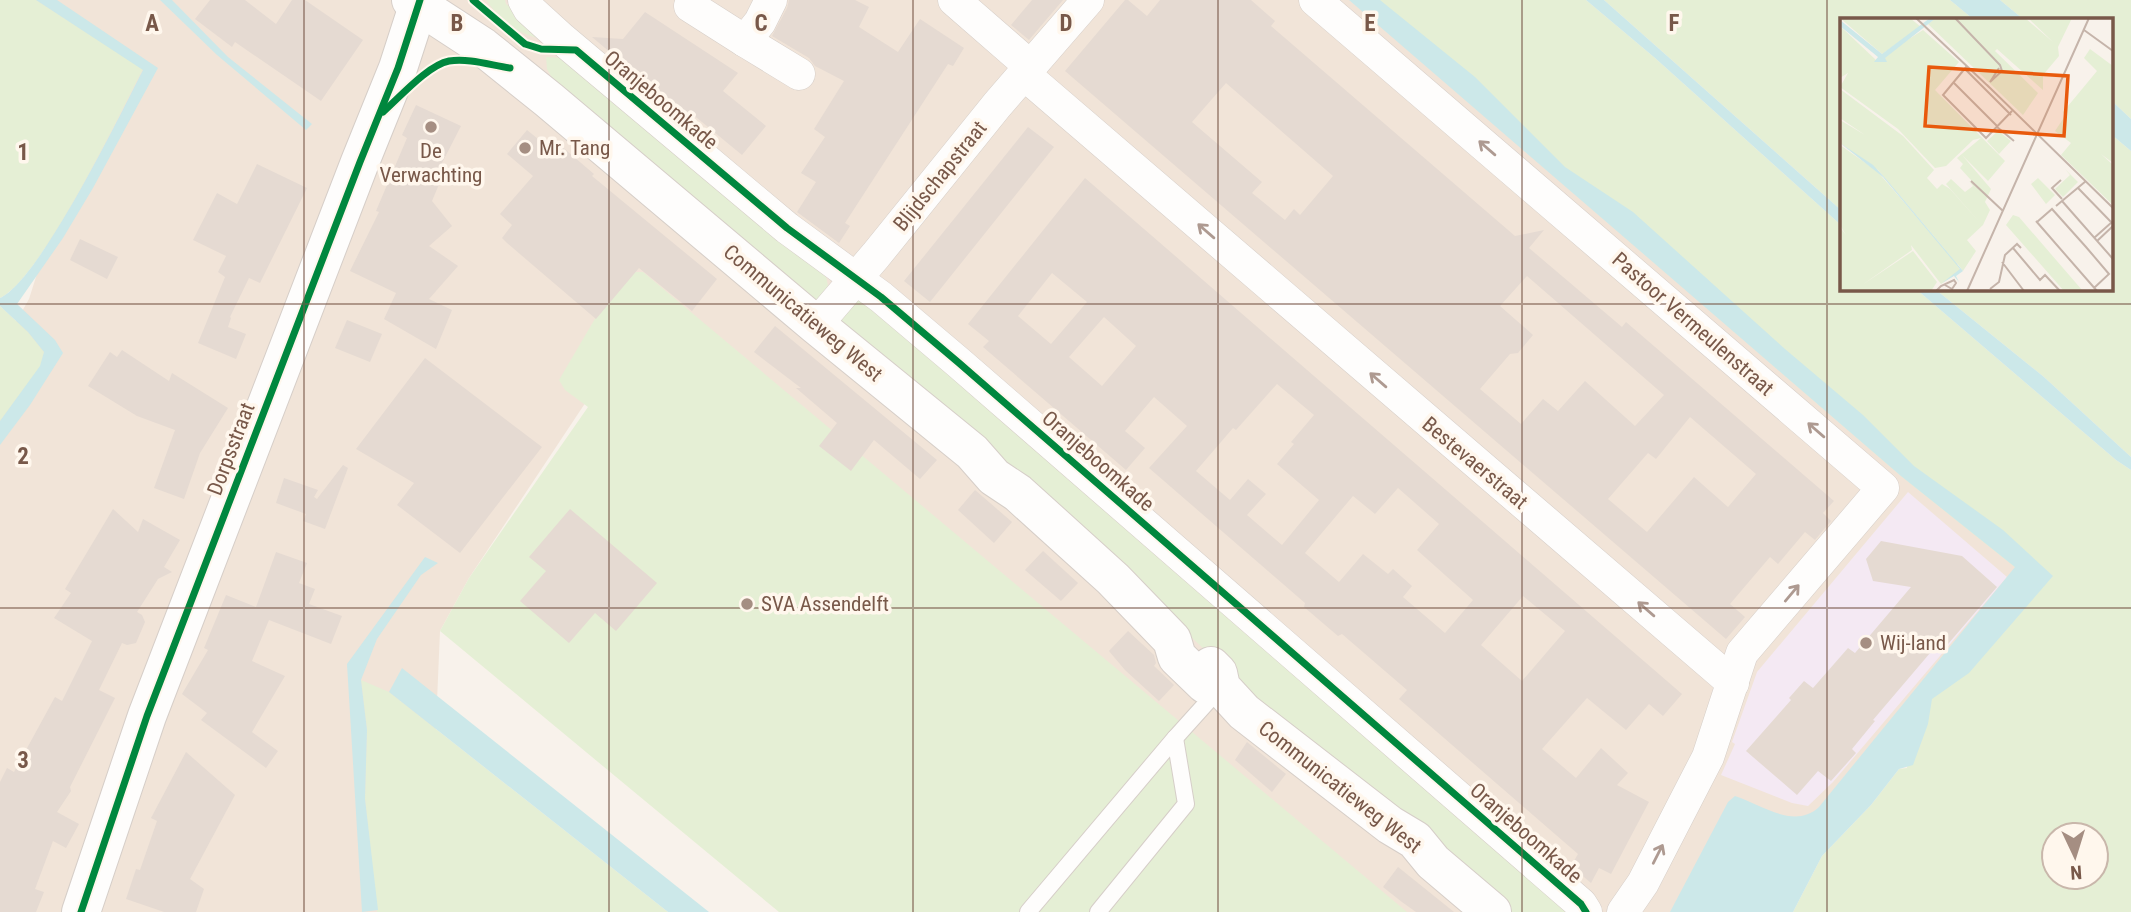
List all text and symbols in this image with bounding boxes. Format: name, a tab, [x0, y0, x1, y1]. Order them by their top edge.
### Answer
text: A	[145, 10, 159, 37]
text: B	[451, 10, 463, 37]
text: C	[754, 10, 768, 37]
text: D	[1060, 10, 1073, 37]
text: E	[1364, 10, 1376, 37]
text: F	[1669, 10, 1680, 37]
inset map	[1840, 18, 2114, 290]
street label: Oranjeboomkade	[599, 46, 723, 154]
street label: Blijdschapstraat	[888, 116, 992, 236]
marker: De Verwachting	[423, 119, 439, 135]
place label: Mr. Tang	[539, 136, 610, 160]
text: 1	[17, 139, 29, 166]
place label: De Verwachting	[380, 139, 482, 187]
marker: Mr. Tang	[517, 140, 533, 156]
one-way arrow	[1479, 140, 1497, 156]
one-way arrow	[1198, 223, 1216, 239]
street label: Communicatieweg West	[719, 240, 887, 386]
street label: Pastoor Vermeulenstraat	[1607, 247, 1779, 401]
one-way arrow	[1370, 372, 1388, 388]
street label: Dorpsstraat	[202, 399, 260, 499]
street label: Oranjeboomkade	[1037, 406, 1159, 516]
street label: Bestevaerstraat	[1417, 412, 1533, 514]
one-way arrow	[1807, 422, 1825, 438]
text: 2	[17, 443, 29, 470]
one-way arrow	[1784, 584, 1800, 602]
place label: SVA Assendelft	[761, 592, 889, 616]
marker: SVA Assendelft	[739, 596, 755, 612]
one-way arrow	[1637, 601, 1655, 617]
place label: Wij-land	[1880, 631, 1946, 655]
marker: Wij-land	[1858, 635, 1874, 651]
street label: Communicatieweg West	[1254, 716, 1426, 858]
text: 3	[17, 747, 29, 774]
street label: Oranjeboomkade	[1465, 778, 1587, 888]
north arrow	[2040, 821, 2110, 891]
one-way arrow	[1652, 844, 1666, 865]
text: N	[2070, 861, 2083, 884]

